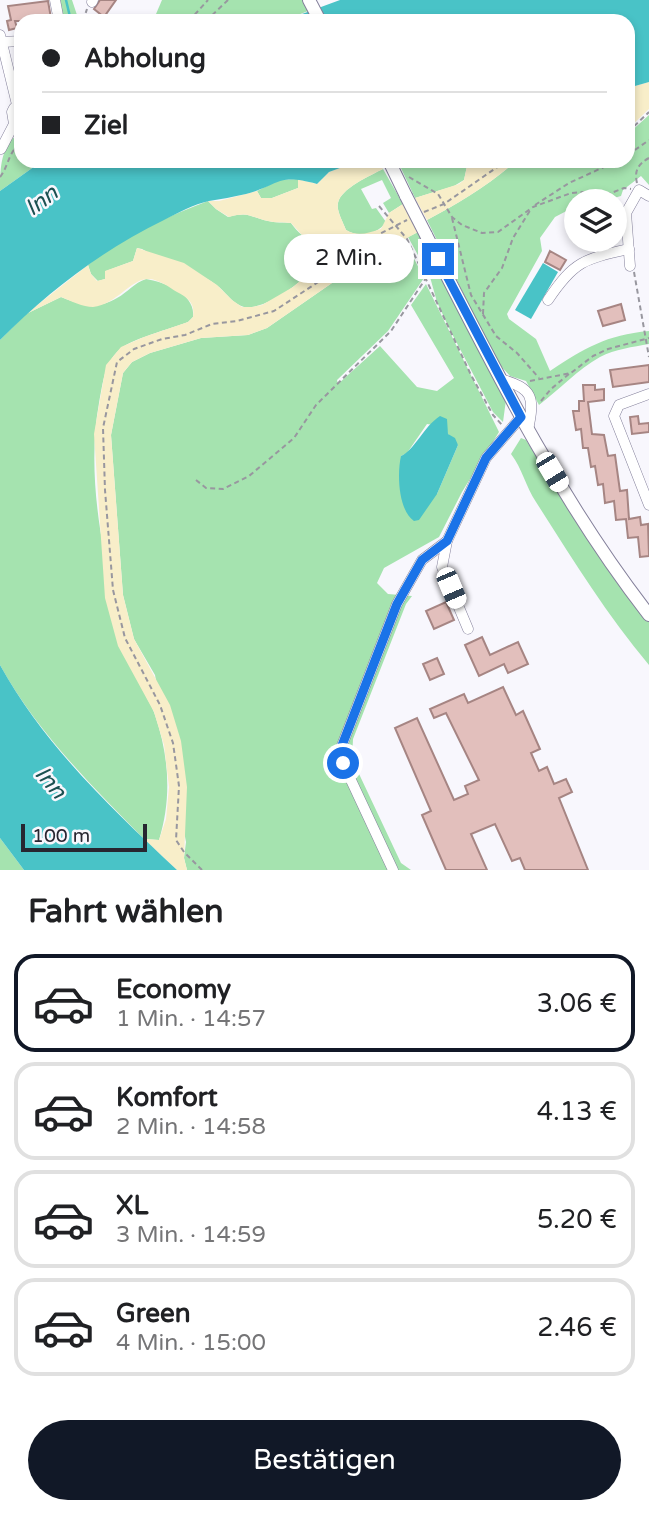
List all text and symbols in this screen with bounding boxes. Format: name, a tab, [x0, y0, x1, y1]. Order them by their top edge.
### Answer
text: Abholung	[84, 43, 206, 74]
text: Ziel	[84, 110, 128, 141]
water label: Inn	[19, 179, 65, 222]
map controls	[564, 189, 627, 252]
button: layers	[564, 189, 627, 252]
callout: 2 Min.	[284, 234, 414, 284]
route end	[422, 243, 454, 275]
text: 2 Min.	[315, 244, 383, 272]
car	[533, 449, 572, 495]
car	[434, 565, 469, 611]
route start	[327, 747, 359, 779]
water label: Inn	[28, 760, 73, 806]
scale bar	[21, 821, 147, 853]
text: 100 m	[32, 825, 90, 847]
text: Fahrt wählen	[28, 893, 224, 931]
icon: car	[32, 972, 95, 1035]
text: Economy	[116, 974, 231, 1005]
text: 3.06 €	[537, 988, 617, 1019]
text: 1 Min. · 14:57	[116, 1005, 266, 1033]
icon: car	[32, 1080, 95, 1143]
text: Komfort	[116, 1082, 218, 1113]
text: 4.13 €	[537, 1096, 617, 1127]
text: 2 Min. · 14:58	[116, 1113, 266, 1141]
icon: car	[32, 1188, 95, 1251]
text: XL	[116, 1190, 148, 1221]
text: 5.20 €	[537, 1204, 617, 1235]
text: 3 Min. · 14:59	[116, 1221, 266, 1249]
icon: car	[32, 1296, 95, 1359]
text: Green	[116, 1298, 191, 1329]
text: 2.46 €	[537, 1312, 617, 1343]
text: 4 Min. · 15:00	[116, 1329, 266, 1357]
button: Bestätigen	[28, 1420, 621, 1500]

